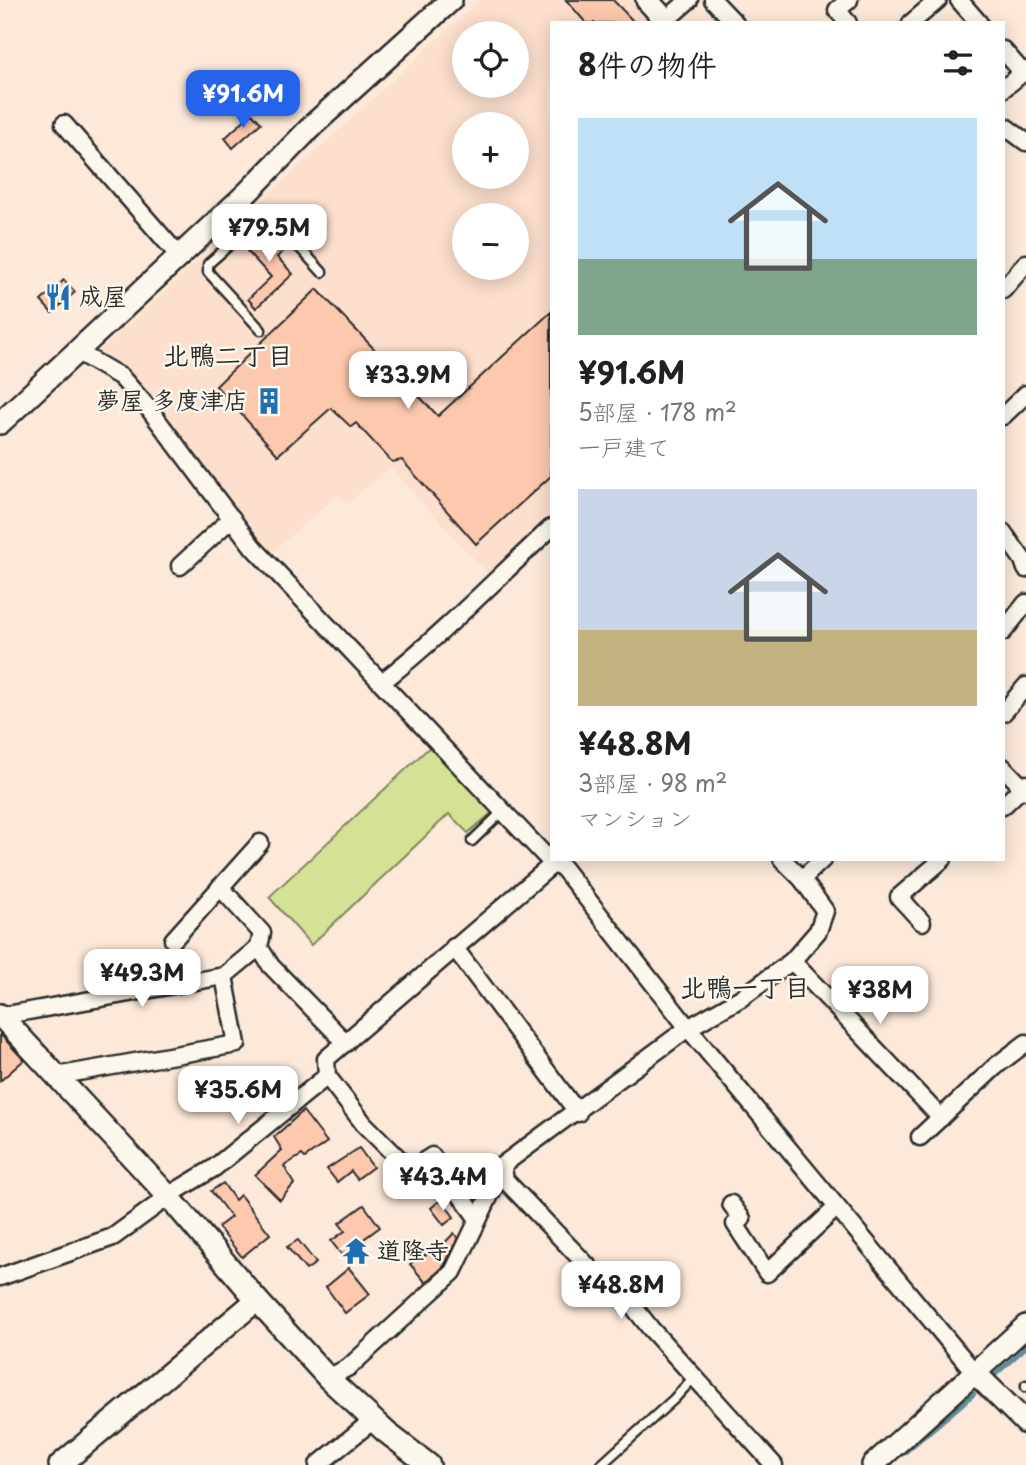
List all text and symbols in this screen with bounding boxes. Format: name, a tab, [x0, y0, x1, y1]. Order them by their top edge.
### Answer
map controls	[452, 21, 529, 280]
button: locate	[452, 21, 529, 98]
text: 8件の物件	[578, 41, 717, 86]
icon: filters	[939, 44, 977, 82]
pin: ¥91.6M	[186, 71, 300, 130]
text: ¥91.6M	[202, 75, 284, 110]
button: +	[452, 112, 529, 189]
icon: home	[715, 163, 841, 289]
button: −	[452, 203, 529, 280]
pin: ¥79.5M	[212, 204, 326, 264]
text: ¥79.5M	[228, 209, 310, 244]
place label: 成屋	[79, 277, 127, 313]
restaurant icon: 成屋	[43, 282, 73, 312]
district label: 北鴨二丁目	[163, 335, 293, 374]
text: ¥91.6M	[578, 349, 685, 394]
pin: ¥33.9M	[351, 352, 465, 411]
text: ¥33.9M	[365, 356, 451, 391]
place label: 夢屋 多度津店	[96, 381, 248, 417]
building icon: 夢屋 多度津店	[254, 386, 284, 416]
text: 5部屋 · 178 m²	[578, 394, 737, 429]
text: 一戸建て	[578, 429, 670, 464]
icon: home	[715, 534, 841, 660]
text: ¥48.8M	[578, 720, 692, 765]
text: 3部屋 · 98 m²	[578, 765, 727, 800]
text: マンション	[578, 800, 692, 835]
pin: ¥49.3M	[85, 950, 199, 1009]
text: ¥49.3M	[100, 954, 184, 989]
district label: 北鴨一丁目	[680, 967, 810, 1006]
pin: ¥38M	[839, 967, 921, 1026]
text: ¥38M	[847, 971, 913, 1006]
pin: ¥35.6M	[181, 1066, 295, 1126]
text: ¥35.6M	[194, 1071, 282, 1106]
pin: ¥43.4M	[386, 1154, 500, 1213]
text: ¥43.4M	[399, 1158, 487, 1193]
place label: 道隆寺	[377, 1231, 449, 1267]
temple icon: 道隆寺	[341, 1236, 371, 1266]
pin: ¥48.8M	[564, 1262, 678, 1321]
text: ¥48.8M	[577, 1266, 665, 1301]

